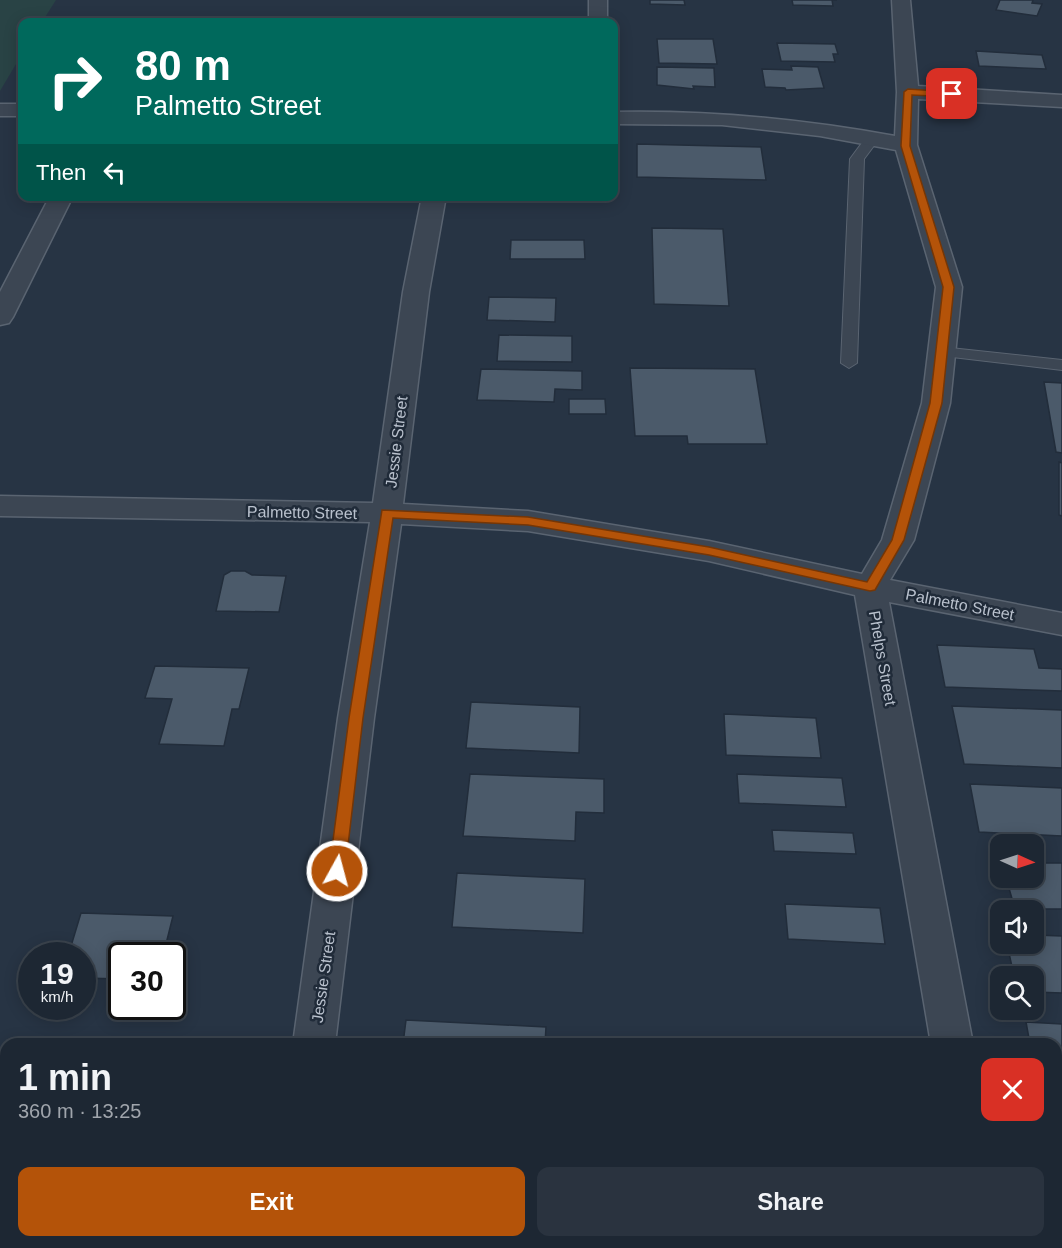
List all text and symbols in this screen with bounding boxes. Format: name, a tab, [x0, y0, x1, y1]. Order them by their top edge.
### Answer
icon: right	[36, 42, 114, 120]
text: 80 m	[135, 42, 231, 89]
pin	[926, 68, 977, 119]
icon: arrive	[935, 77, 968, 110]
text: Palmetto Street	[135, 91, 321, 121]
icon: left	[98, 156, 131, 189]
text: Then	[36, 160, 86, 185]
street label: Jessie Street	[382, 395, 411, 489]
street label: Palmetto Street	[247, 503, 358, 522]
street label: Palmetto Street	[904, 586, 1016, 623]
street label: Phelps Street	[866, 609, 899, 707]
north arrow	[990, 834, 1044, 888]
map controls	[990, 834, 1044, 1020]
position arrow	[305, 839, 369, 903]
button: sound	[990, 900, 1044, 954]
street label: Jessie Street	[309, 930, 338, 1024]
speed limit sign: 30	[108, 942, 186, 1020]
text: 19	[40, 957, 74, 990]
button: search	[990, 966, 1044, 1020]
text: km/h	[41, 988, 73, 1005]
text: 1 min	[18, 1057, 112, 1098]
button: close	[981, 1058, 1044, 1121]
text: 360 m · 13:25	[18, 1100, 141, 1122]
button: Exit	[18, 1167, 525, 1236]
button: Share	[537, 1167, 1044, 1236]

